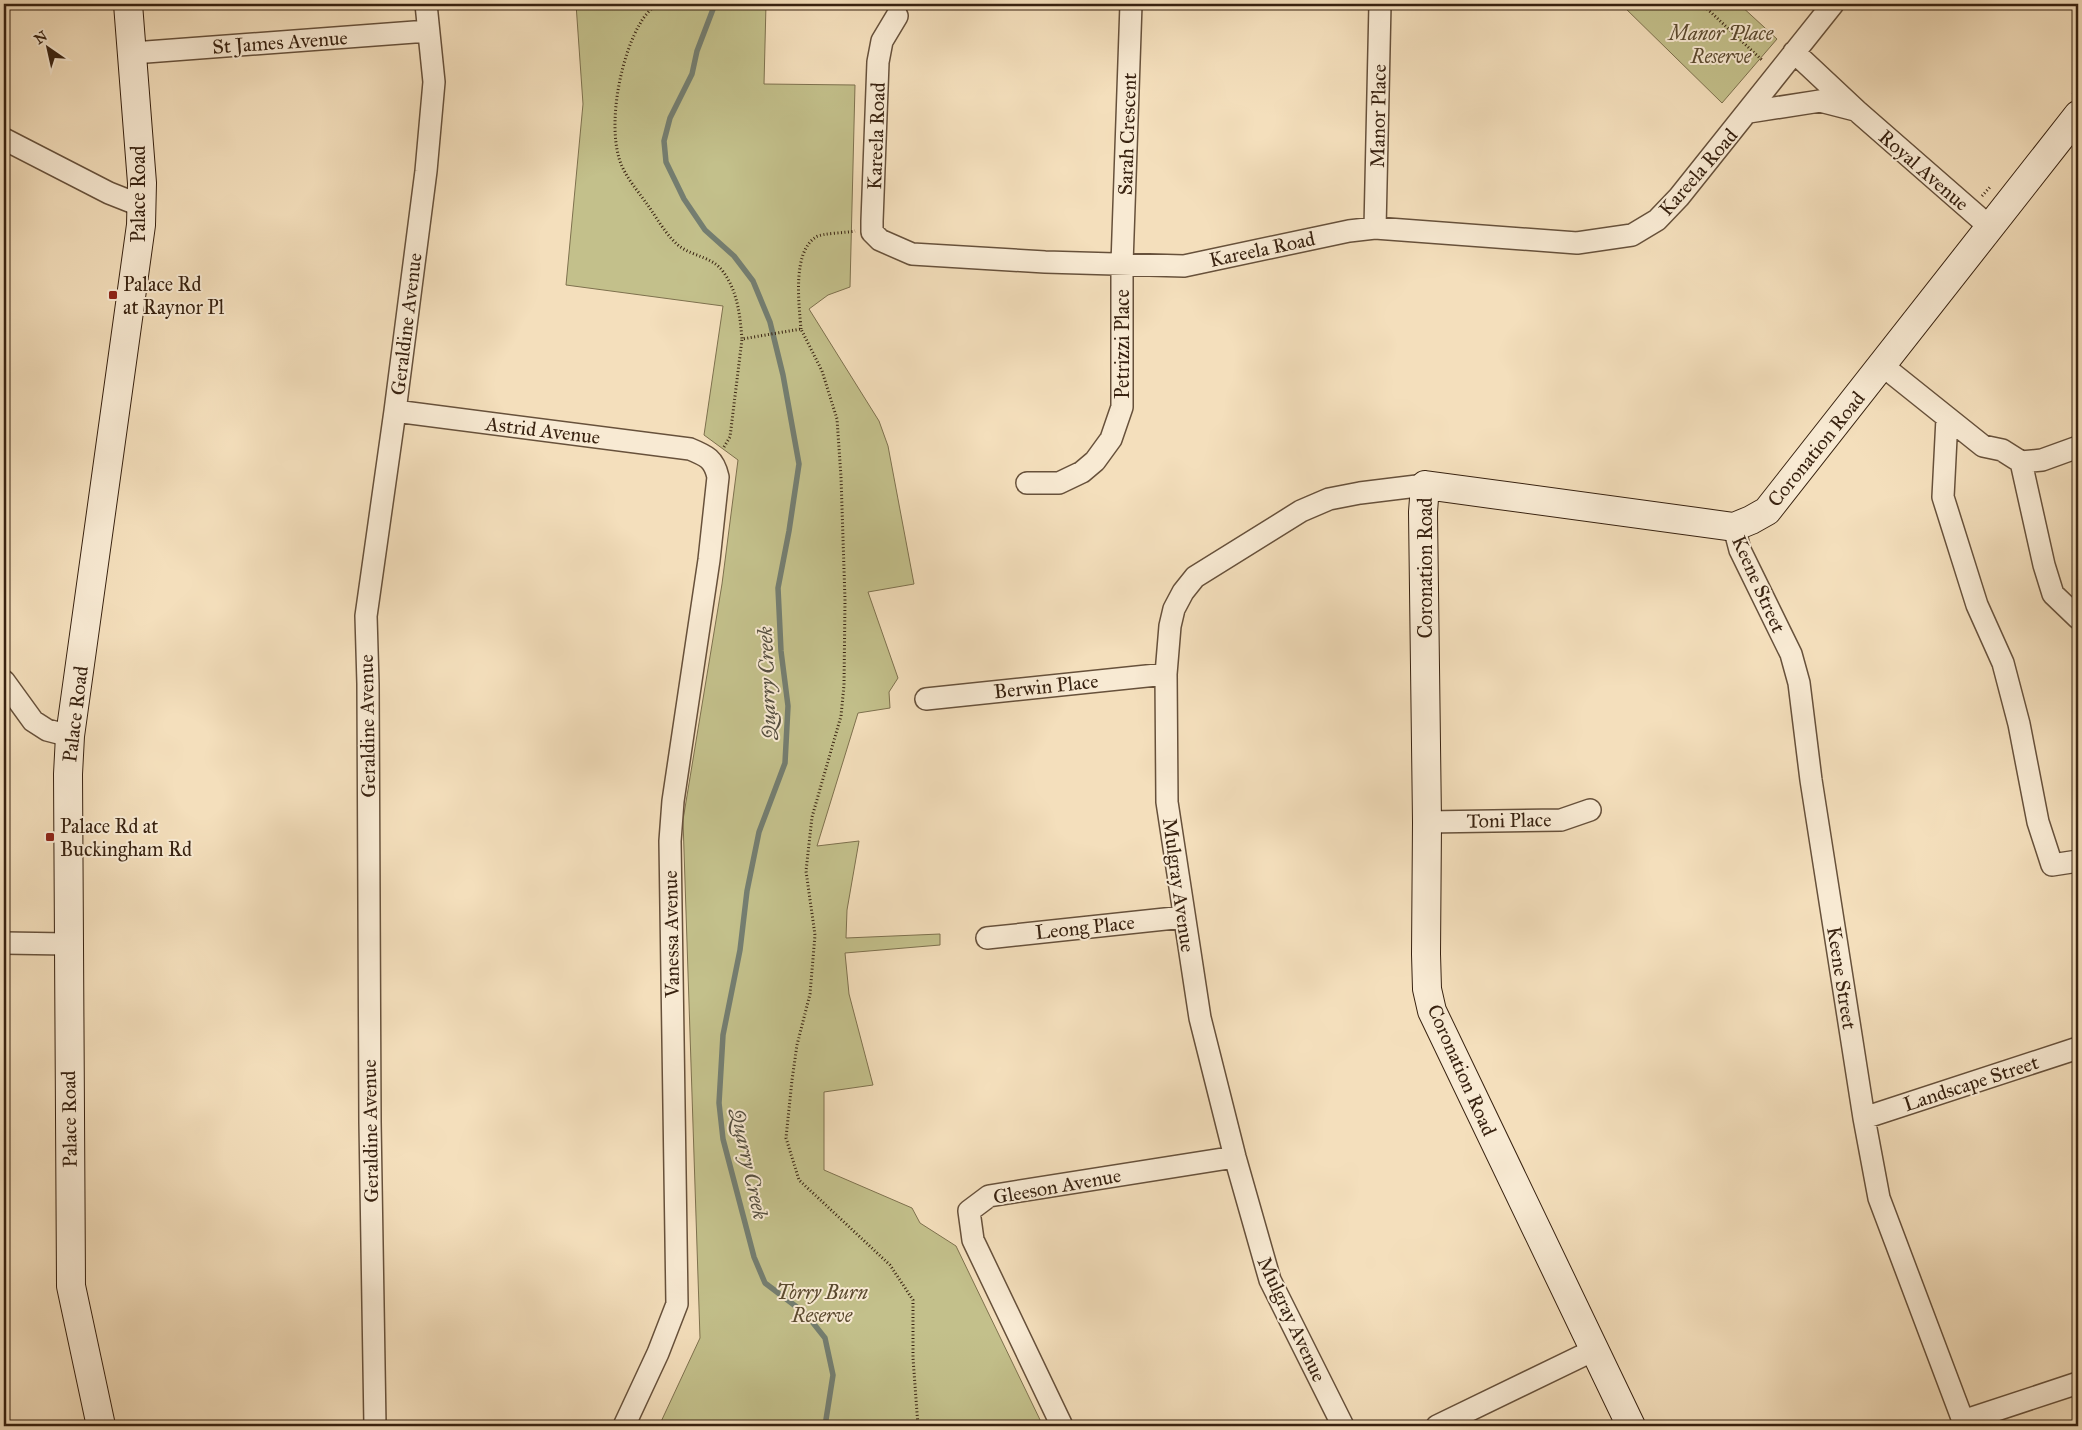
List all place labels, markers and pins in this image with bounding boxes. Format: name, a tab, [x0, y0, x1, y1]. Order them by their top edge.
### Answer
place label: Palace Rd at Raynor Pl	[123, 272, 225, 319]
marker: Palace Rd at Raynor Pl	[107, 289, 119, 301]
place label: Palace Rd at Buckingham Rd	[60, 814, 192, 862]
marker: Palace Rd at Buckingham Rd	[44, 831, 56, 843]

